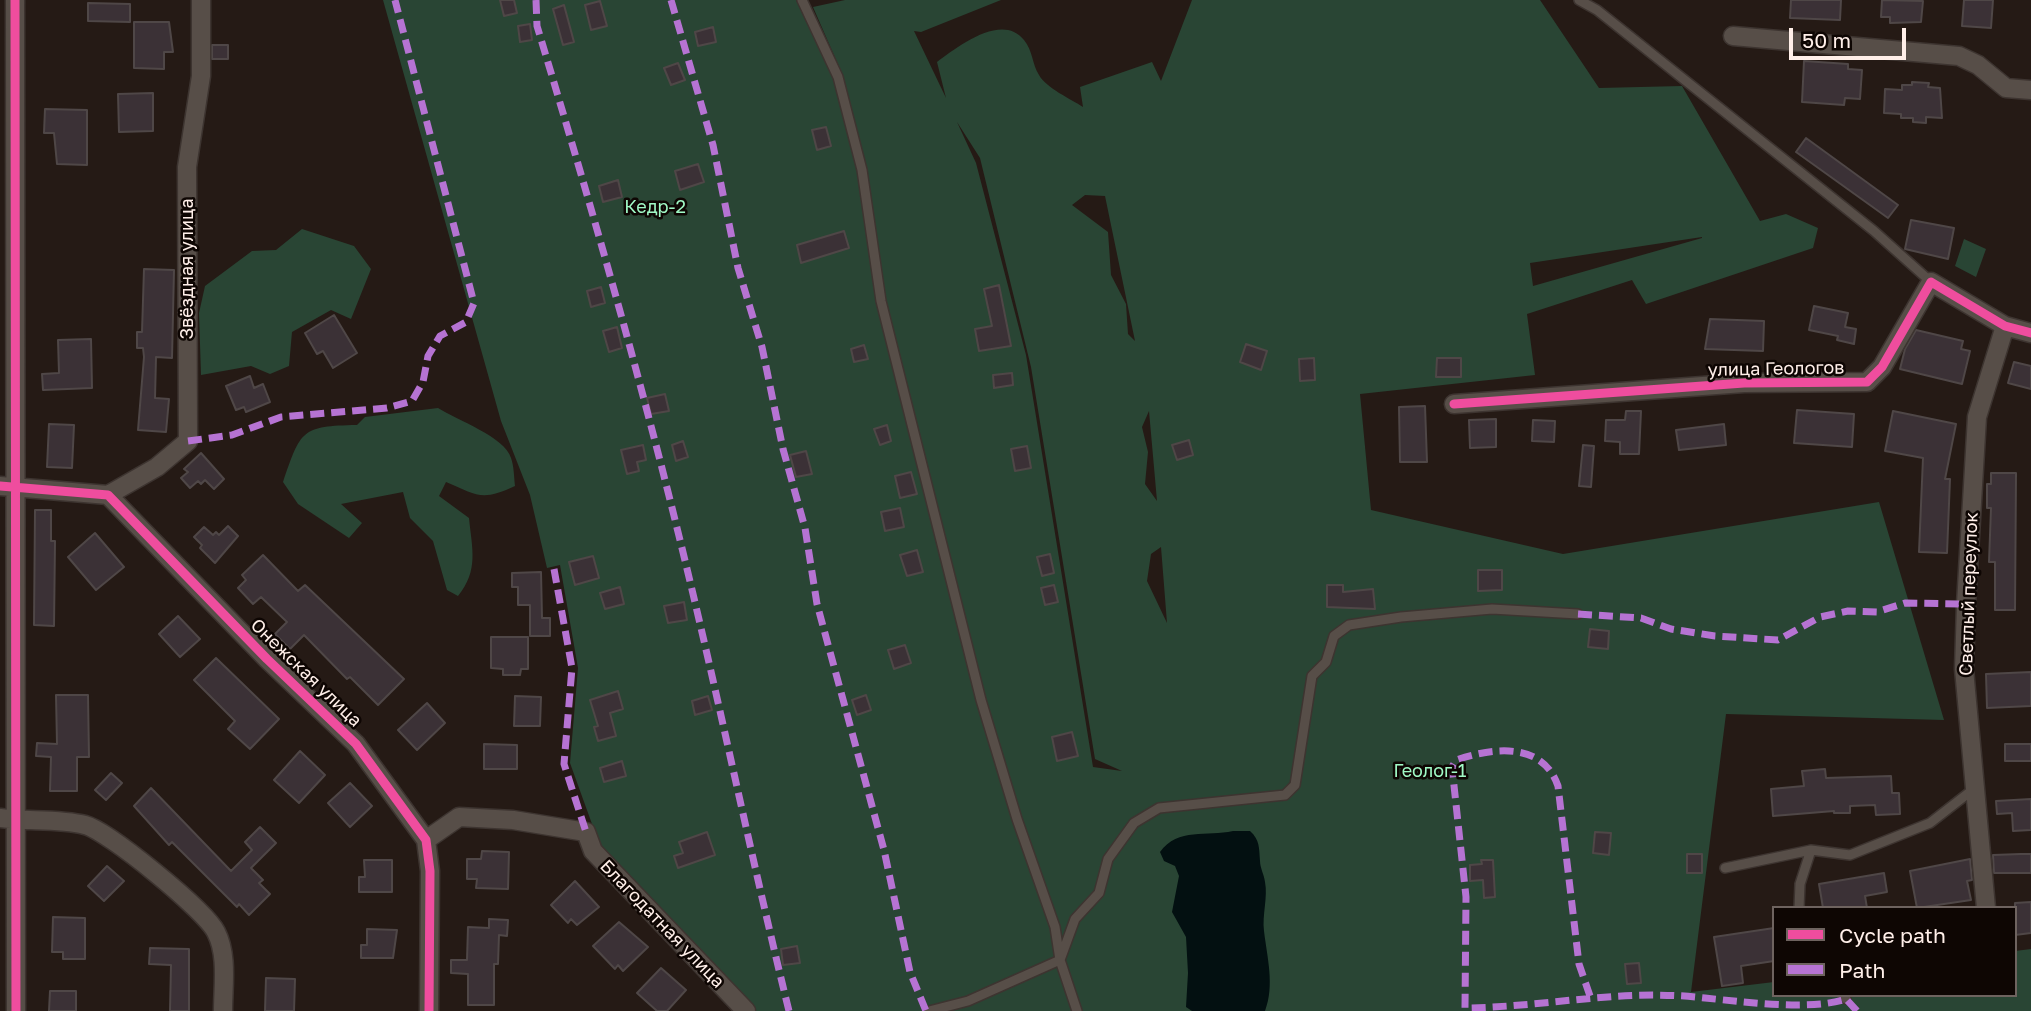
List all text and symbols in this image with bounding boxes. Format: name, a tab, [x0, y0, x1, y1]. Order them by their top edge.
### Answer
scale bar	[1793, 14, 1910, 58]
text: 50 m	[1802, 27, 1851, 53]
park label: Кедр-2	[624, 196, 686, 218]
street label: Звёздная улица	[176, 198, 198, 340]
street label: улица Геологов	[1707, 357, 1845, 381]
street label: Светлый переулок	[1955, 512, 1983, 676]
street label: Онежская улица	[246, 614, 366, 732]
park label: Геолог-1	[1394, 760, 1466, 782]
street label: Благодатная улица	[595, 855, 729, 993]
legend	[1772, 906, 2017, 997]
text: Cycle path	[1839, 922, 1946, 948]
text: Path	[1839, 957, 1886, 983]

